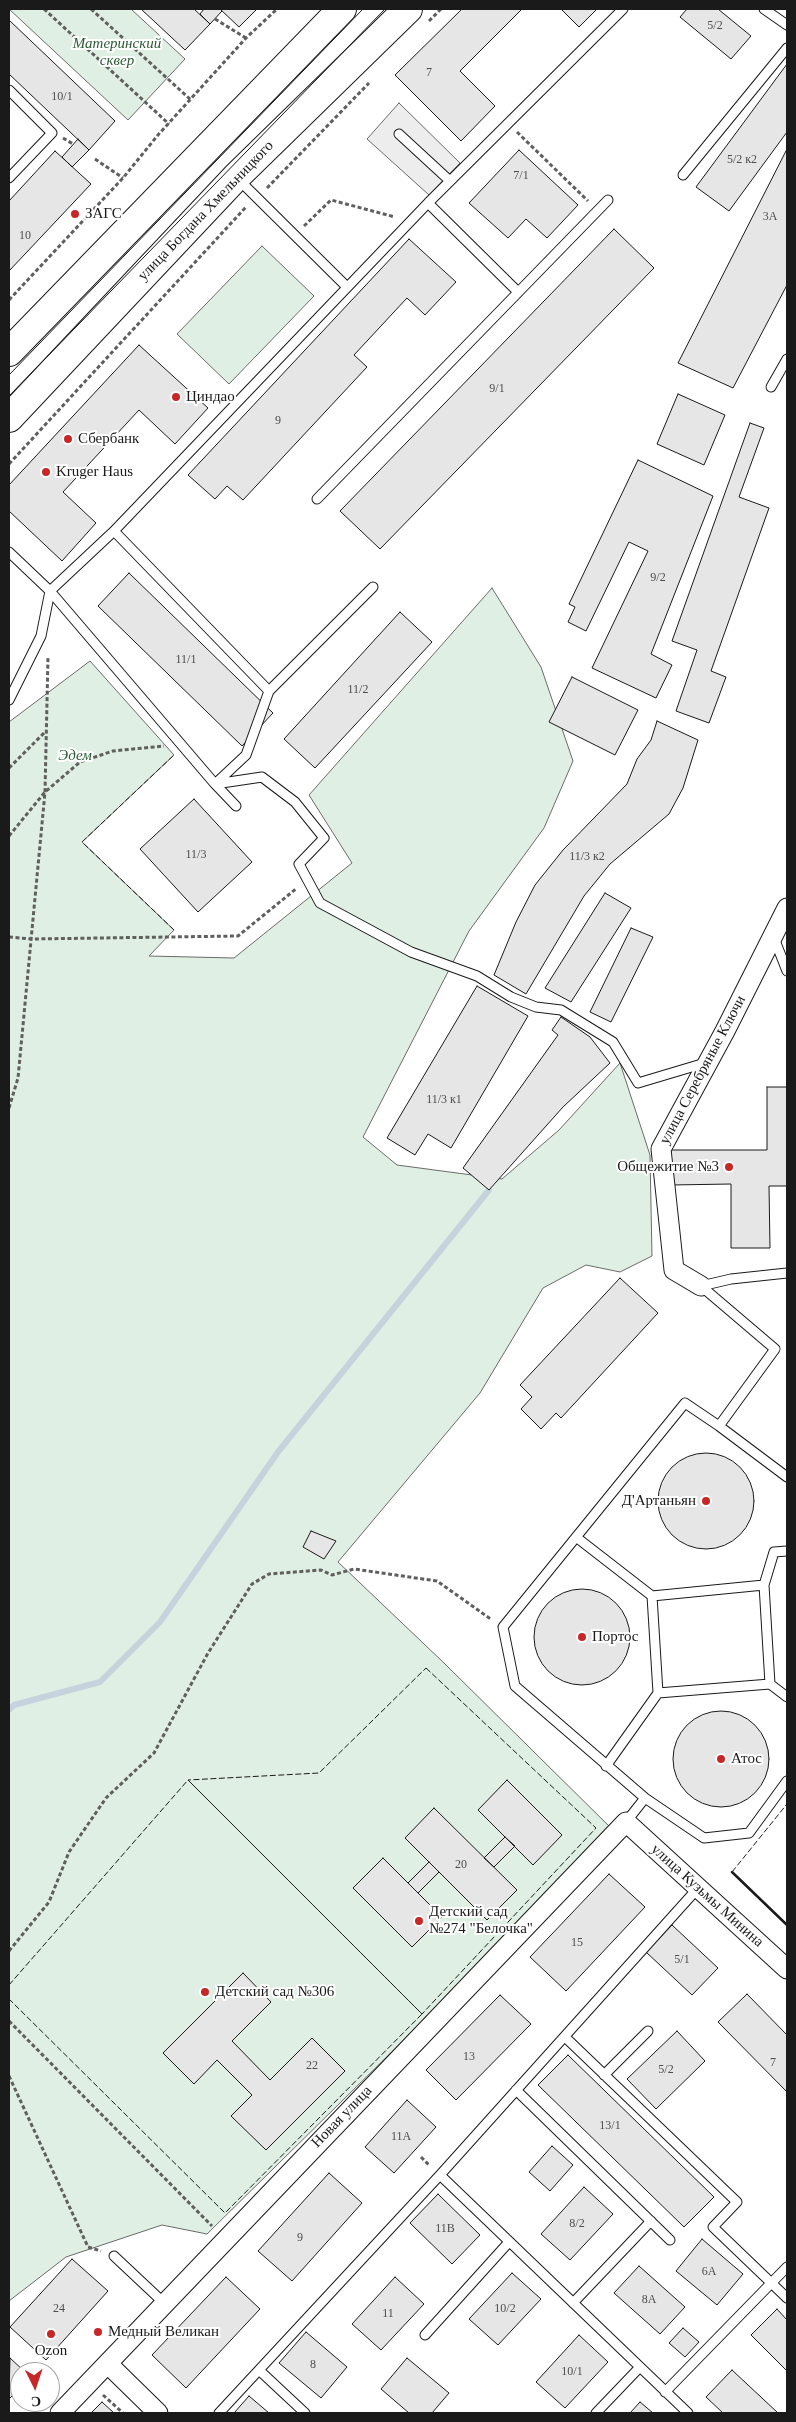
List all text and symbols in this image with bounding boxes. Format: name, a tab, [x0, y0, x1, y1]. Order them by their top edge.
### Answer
house number: 5/2	[707, 19, 723, 33]
park label: Материнский сквер	[73, 35, 161, 70]
house number: 7	[426, 66, 432, 80]
house number: 10/1	[51, 90, 73, 104]
street label: улица Богдана Хмельницкого	[134, 137, 278, 285]
house number: 5/2 к2	[727, 153, 757, 167]
house number: 7/1	[513, 169, 529, 183]
place label: ЗАГС	[85, 205, 122, 223]
marker: ЗАГС	[69, 208, 81, 220]
house number: 3А	[763, 210, 777, 224]
house number: 10	[19, 229, 31, 243]
house number: 9/1	[489, 382, 505, 396]
place label: Циндао	[186, 388, 235, 406]
marker: Циндао	[170, 391, 182, 403]
house number: 9	[275, 414, 281, 428]
place label: Сбербанк	[78, 430, 139, 448]
marker: Сбербанк	[62, 433, 74, 445]
place label: Kruger Haus	[56, 463, 133, 481]
marker: Kruger Haus	[40, 466, 52, 478]
house number: 9/2	[650, 571, 666, 585]
house number: 11/1	[176, 653, 196, 667]
house number: 11/2	[348, 683, 368, 697]
park label: Эдем	[58, 747, 92, 765]
house number: 11/3	[186, 848, 206, 862]
house number: 11/3 к2	[569, 850, 605, 864]
street label: улица Серебряные Ключи	[656, 992, 750, 1148]
house number: 11/3 к1	[426, 1093, 462, 1107]
place label: Общежитие №3	[617, 1158, 719, 1176]
marker: Общежитие №3	[723, 1161, 735, 1173]
place label: Д'Артаньян	[622, 1492, 696, 1510]
marker: Д'Артаньян	[700, 1495, 712, 1507]
place label: Портос	[592, 1628, 639, 1646]
marker: Портос	[576, 1631, 588, 1643]
place label: Атос	[731, 1750, 762, 1768]
marker: Атос	[715, 1753, 727, 1765]
street label: улица Кузьмы Минина	[647, 1841, 767, 1951]
house number: 20	[455, 1858, 467, 1872]
place label: Детский сад №274 "Белочка"	[429, 1903, 533, 1938]
marker: Детский сад №274 "Белочка"	[413, 1915, 425, 1927]
house number: 15	[571, 1936, 583, 1950]
house number: 5/1	[674, 1953, 690, 1967]
place label: Детский сад №306	[215, 1983, 334, 2001]
marker: Детский сад №306	[199, 1986, 211, 1998]
house number: 13	[463, 2050, 475, 2064]
house number: 7	[770, 2056, 776, 2070]
house number: 22	[306, 2059, 318, 2073]
house number: 5/2	[658, 2063, 674, 2077]
street label: Новая улица	[308, 2082, 376, 2152]
house number: 13/1	[599, 2119, 621, 2133]
house number: 11А	[391, 2130, 411, 2144]
house number: 8/2	[569, 2217, 585, 2231]
house number: 11В	[435, 2222, 455, 2236]
house number: 9	[297, 2231, 303, 2245]
house number: 6А	[702, 2265, 716, 2279]
house number: 8А	[642, 2293, 656, 2307]
house number: 24	[53, 2302, 65, 2316]
house number: 10/2	[494, 2302, 516, 2316]
house number: 11	[382, 2307, 394, 2321]
place label: Медный Великан	[108, 2323, 219, 2341]
marker: Медный Великан	[92, 2326, 104, 2338]
marker: Ozon	[45, 2328, 57, 2340]
place label: Ozon	[35, 2342, 67, 2360]
house number: 8	[310, 2358, 316, 2372]
north arrow	[10, 2362, 60, 2412]
house number: 10/1	[561, 2365, 583, 2379]
text: С	[30, 2394, 42, 2409]

